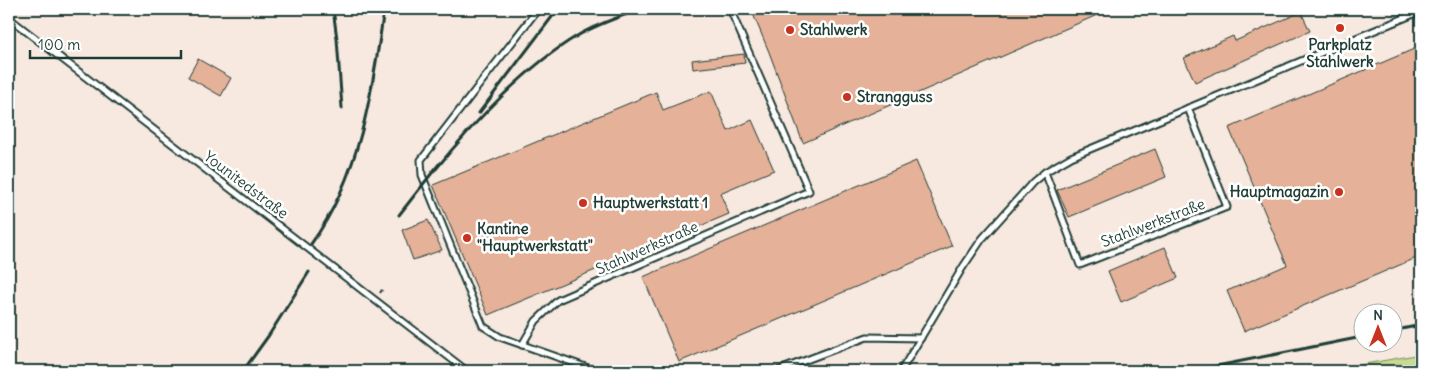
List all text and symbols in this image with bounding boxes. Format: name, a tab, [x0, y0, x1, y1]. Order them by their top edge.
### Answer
place label: Stahlwerk	[800, 20, 868, 39]
marker: Parkplatz Stahlwerk	[1334, 22, 1346, 34]
marker: Stahlwerk	[784, 24, 796, 36]
scale bar	[30, 28, 181, 60]
text: 100 m	[38, 35, 80, 54]
place label: Parkplatz Stahlwerk	[1306, 35, 1374, 71]
place label: Strangguss	[857, 87, 933, 107]
marker: Strangguss	[841, 91, 853, 103]
street label: Younitedstraße	[200, 147, 292, 223]
place label: Hauptmagazin	[1230, 182, 1329, 202]
marker: Hauptmagazin	[1333, 186, 1345, 198]
place label: Hauptwerkstatt 1	[593, 193, 708, 213]
street label: Stahlwerkstraße	[1098, 194, 1208, 251]
marker: Hauptwerkstatt 1	[577, 197, 589, 209]
street label: Stahlwerkstraße	[593, 216, 701, 279]
place label: Kantine "Hauptwerkstatt"	[477, 219, 593, 256]
marker: Kantine "Hauptwerkstatt"	[461, 232, 473, 244]
north arrow	[1352, 302, 1402, 352]
text: N	[1373, 306, 1383, 324]

